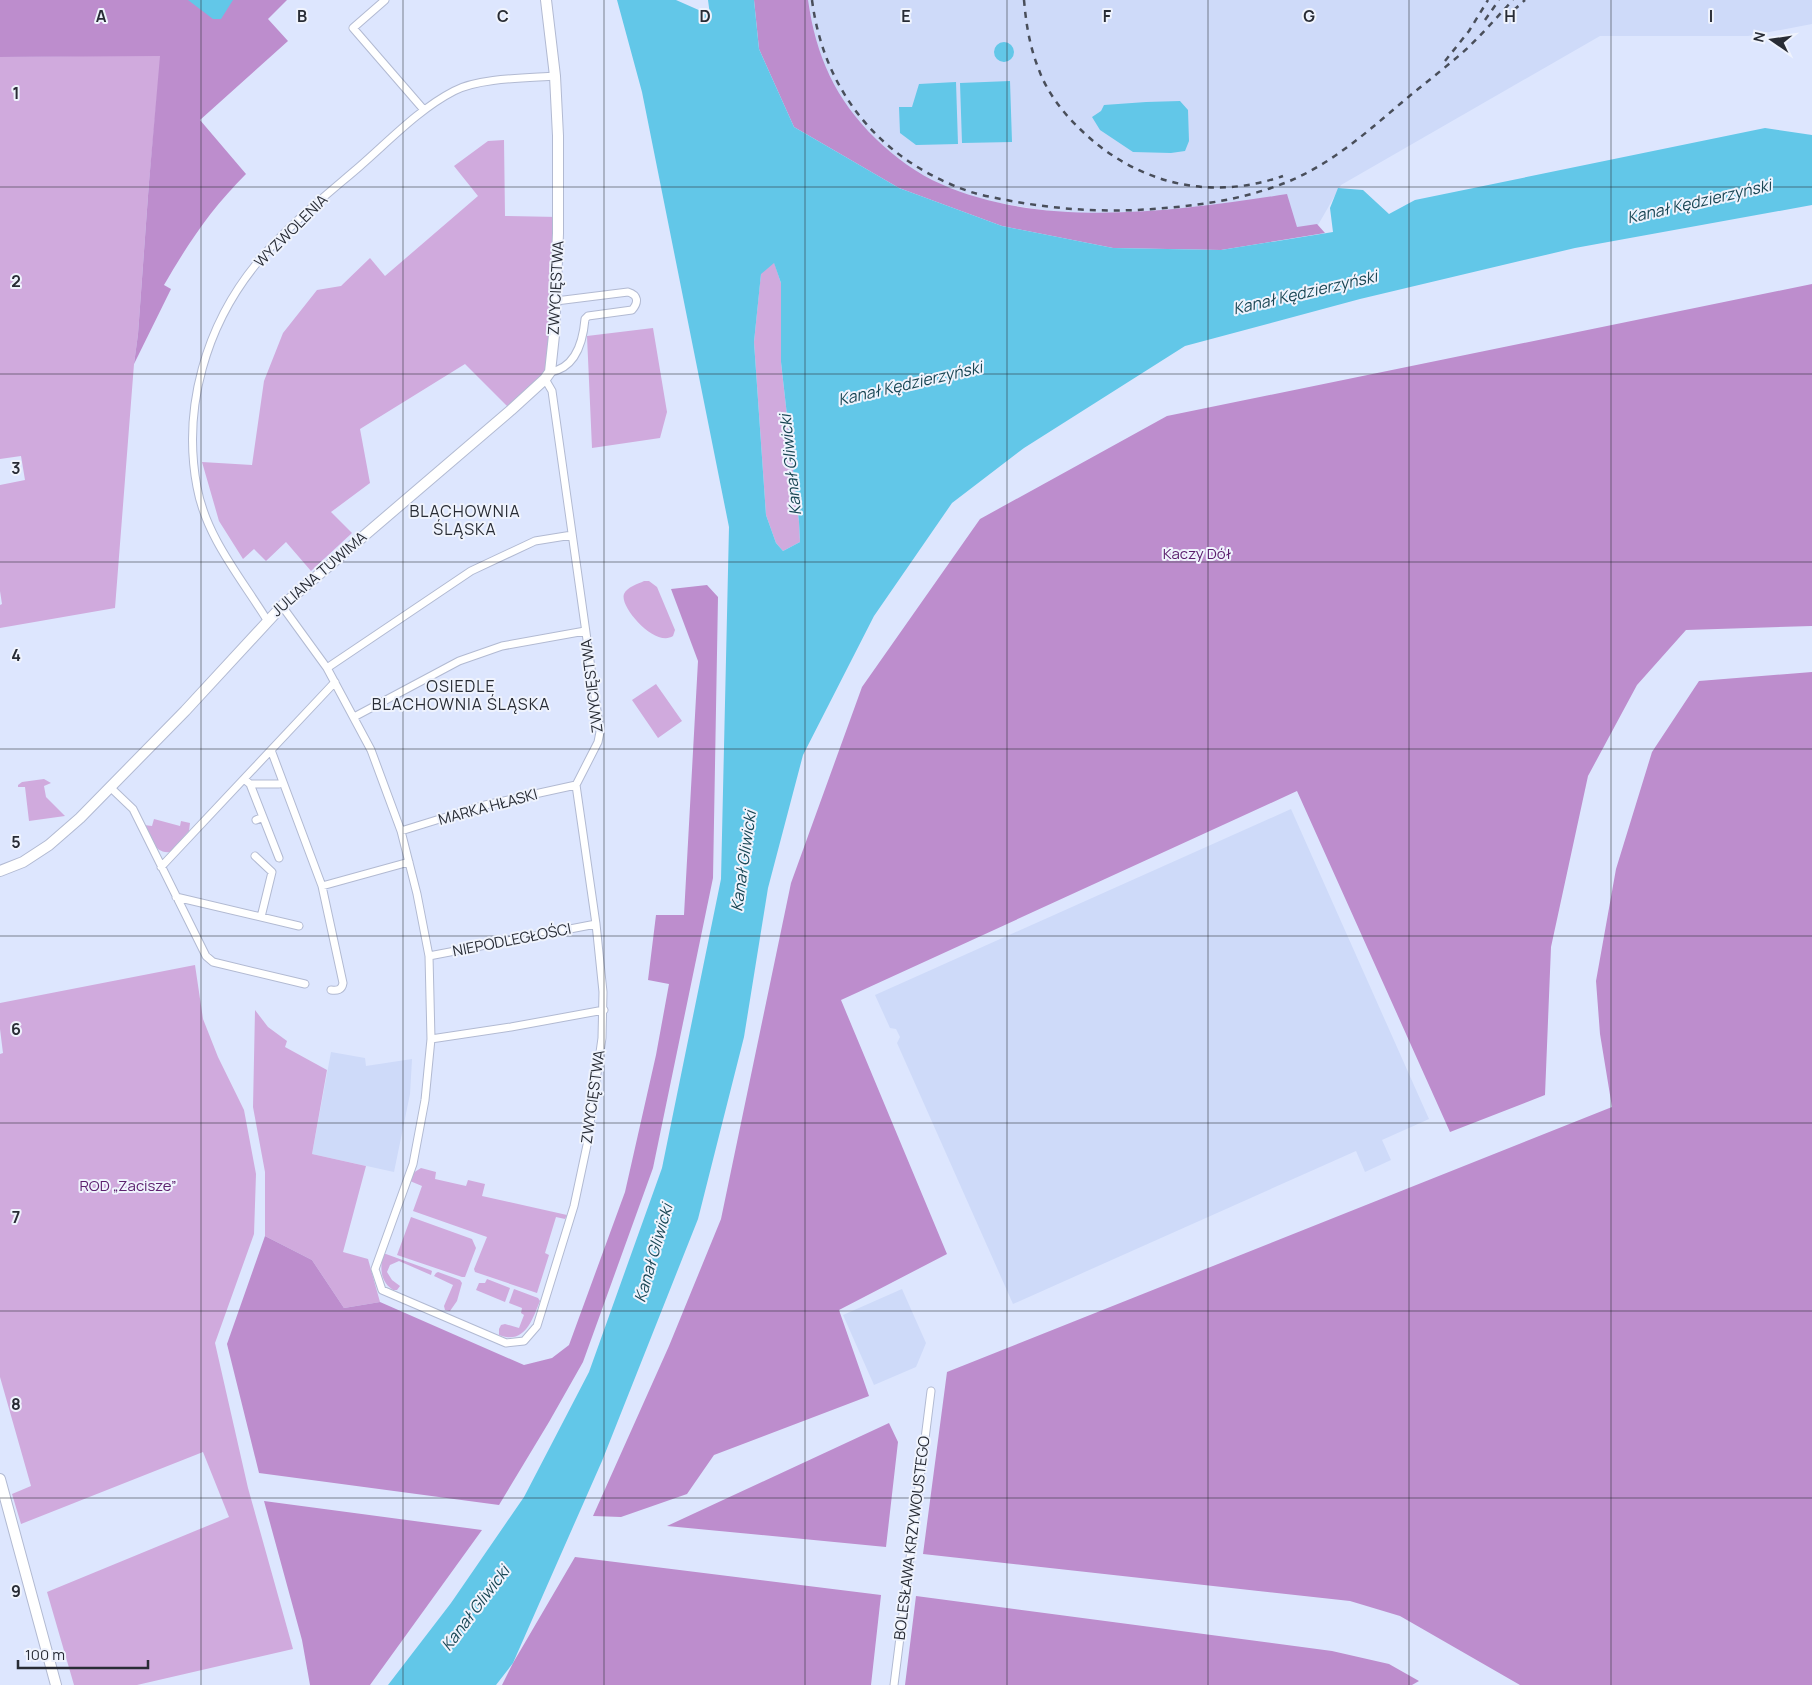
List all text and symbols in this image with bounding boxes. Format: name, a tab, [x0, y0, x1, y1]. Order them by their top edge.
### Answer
text: A	[96, 5, 107, 27]
text: B	[297, 5, 307, 27]
text: C	[497, 5, 509, 27]
text: D	[699, 5, 711, 27]
text: E	[901, 5, 911, 27]
text: F	[1103, 5, 1112, 27]
text: G	[1303, 5, 1315, 27]
text: H	[1504, 5, 1516, 27]
text: I	[1709, 5, 1713, 27]
north arrow	[1747, 15, 1797, 65]
text: N	[1748, 30, 1769, 44]
text: 1	[12, 82, 20, 104]
water label: Kanał Kędzierzyński	[1625, 173, 1775, 228]
street label: WYZWOLENIA	[249, 189, 332, 272]
street label: ZWYCIĘSTWA	[543, 240, 568, 336]
water label: Kanał Kędzierzyński	[1231, 264, 1381, 319]
text: 2	[11, 270, 21, 292]
water label: Kanał Kędzierzyński	[836, 355, 986, 410]
water label: Kanał Gliwicki	[774, 411, 806, 517]
text: 3	[11, 457, 21, 479]
district label: BLACHOWNIA ŚLĄSKA	[409, 500, 521, 540]
street label: JULIANA TUWIMA	[266, 526, 371, 621]
park label: Kaczy Dół	[1163, 543, 1232, 564]
street label: ZWYCIĘSTWA	[575, 637, 608, 734]
text: 4	[11, 644, 21, 666]
district label: OSIEDLE BLACHOWNIA ŚLĄSKA	[372, 675, 550, 715]
street label: MARKA HŁASKI	[436, 783, 540, 830]
water label: Kanał Gliwicki	[725, 807, 761, 913]
text: 5	[11, 831, 21, 853]
street label: NIEPODLEGŁOŚCI	[451, 918, 573, 961]
text: 6	[11, 1018, 21, 1040]
street label: ZWYCIĘSTWA	[576, 1048, 610, 1145]
park label: ROD „Zacisze”	[79, 1175, 177, 1196]
water label: Kanał Gliwicki	[628, 1199, 678, 1305]
text: 7	[12, 1206, 20, 1228]
text: 8	[11, 1393, 21, 1415]
street label: BOLESŁAWA KRZYWOUSTEGO	[889, 1435, 934, 1641]
water label: Kanał Gliwicki	[436, 1559, 516, 1655]
text: 9	[11, 1580, 21, 1602]
scale bar	[18, 1638, 148, 1670]
text: 100 m	[25, 1644, 65, 1665]

